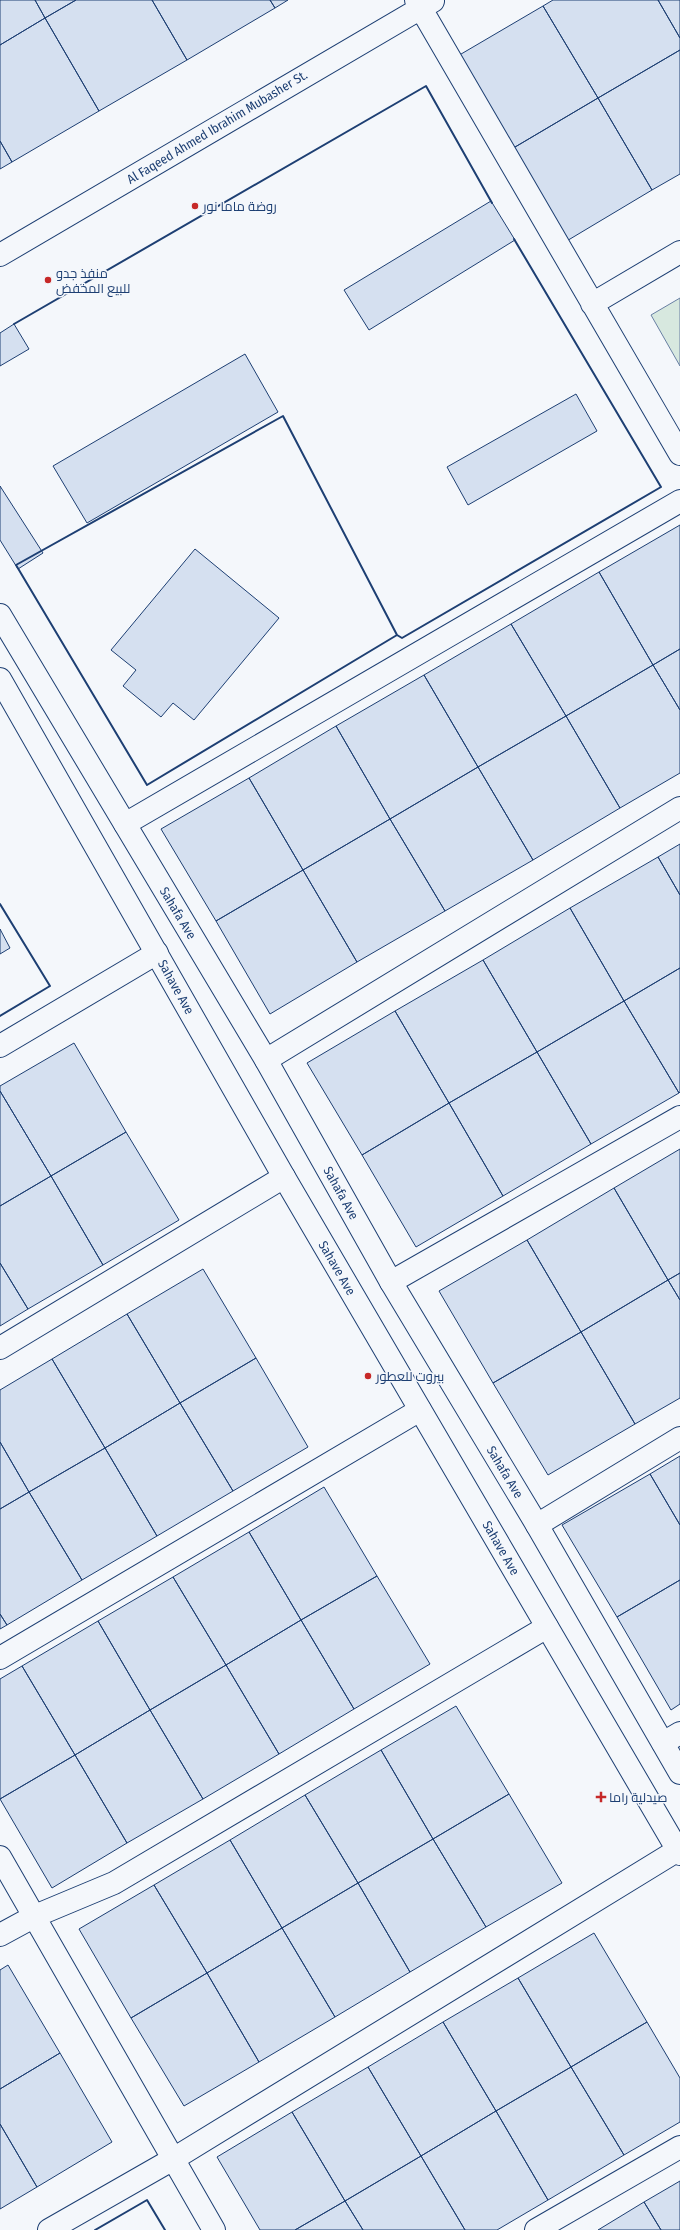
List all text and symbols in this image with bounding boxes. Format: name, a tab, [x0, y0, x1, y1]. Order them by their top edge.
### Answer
street label: Al Faqeed Ahmed Ibrahim Mubasher St.	[124, 67, 310, 187]
place label: روضة ماما نور	[202, 199, 277, 214]
marker: روضة ماما نور	[190, 201, 200, 211]
place label: منفذ جدو للبيع المخفض	[56, 266, 130, 297]
marker: منفذ جدو للبيع المخفض	[43, 275, 53, 285]
street label: Sahafa Ave	[157, 884, 199, 942]
street label: Sahave Ave	[155, 957, 197, 1017]
street label: Sahafa Ave	[320, 1164, 362, 1222]
street label: Sahave Ave	[315, 1238, 359, 1298]
place label: بيروت للعطور	[375, 1369, 444, 1384]
marker: بيروت للعطور	[363, 1371, 373, 1381]
street label: Sahafa Ave	[484, 1443, 526, 1501]
street label: Sahave Ave	[479, 1518, 523, 1578]
place label: صيدلية راما	[609, 1790, 668, 1805]
marker: صيدلية راما	[596, 1792, 606, 1802]

